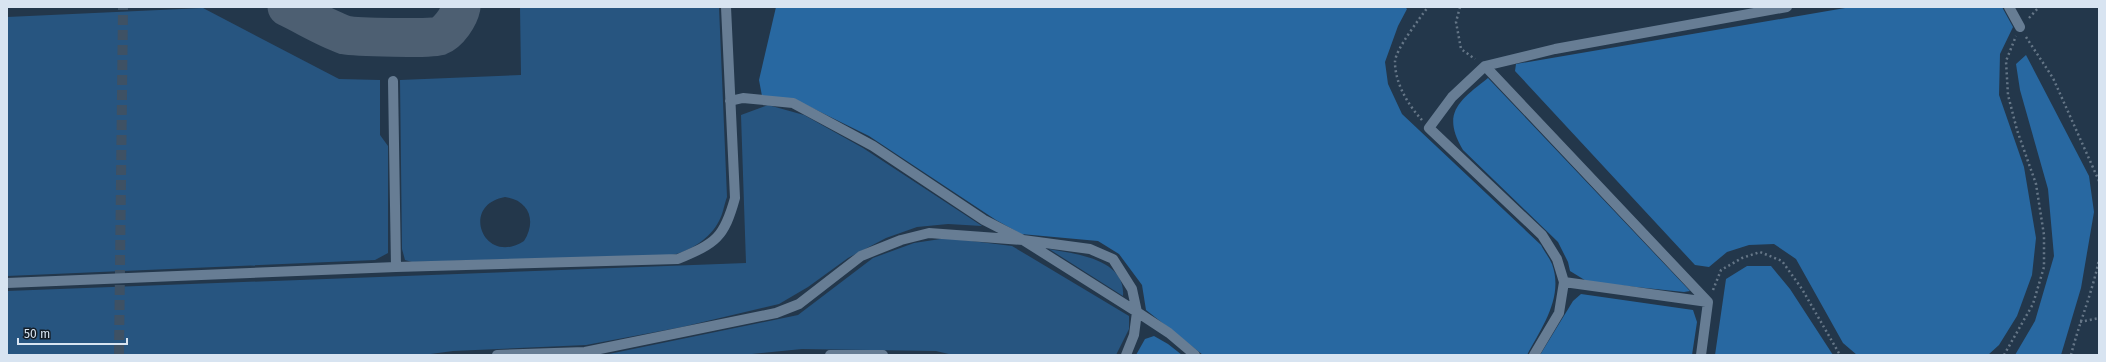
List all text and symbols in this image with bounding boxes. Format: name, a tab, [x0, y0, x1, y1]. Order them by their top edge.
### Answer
scale bar	[18, 320, 127, 346]
text: 50 m	[24, 327, 50, 341]

